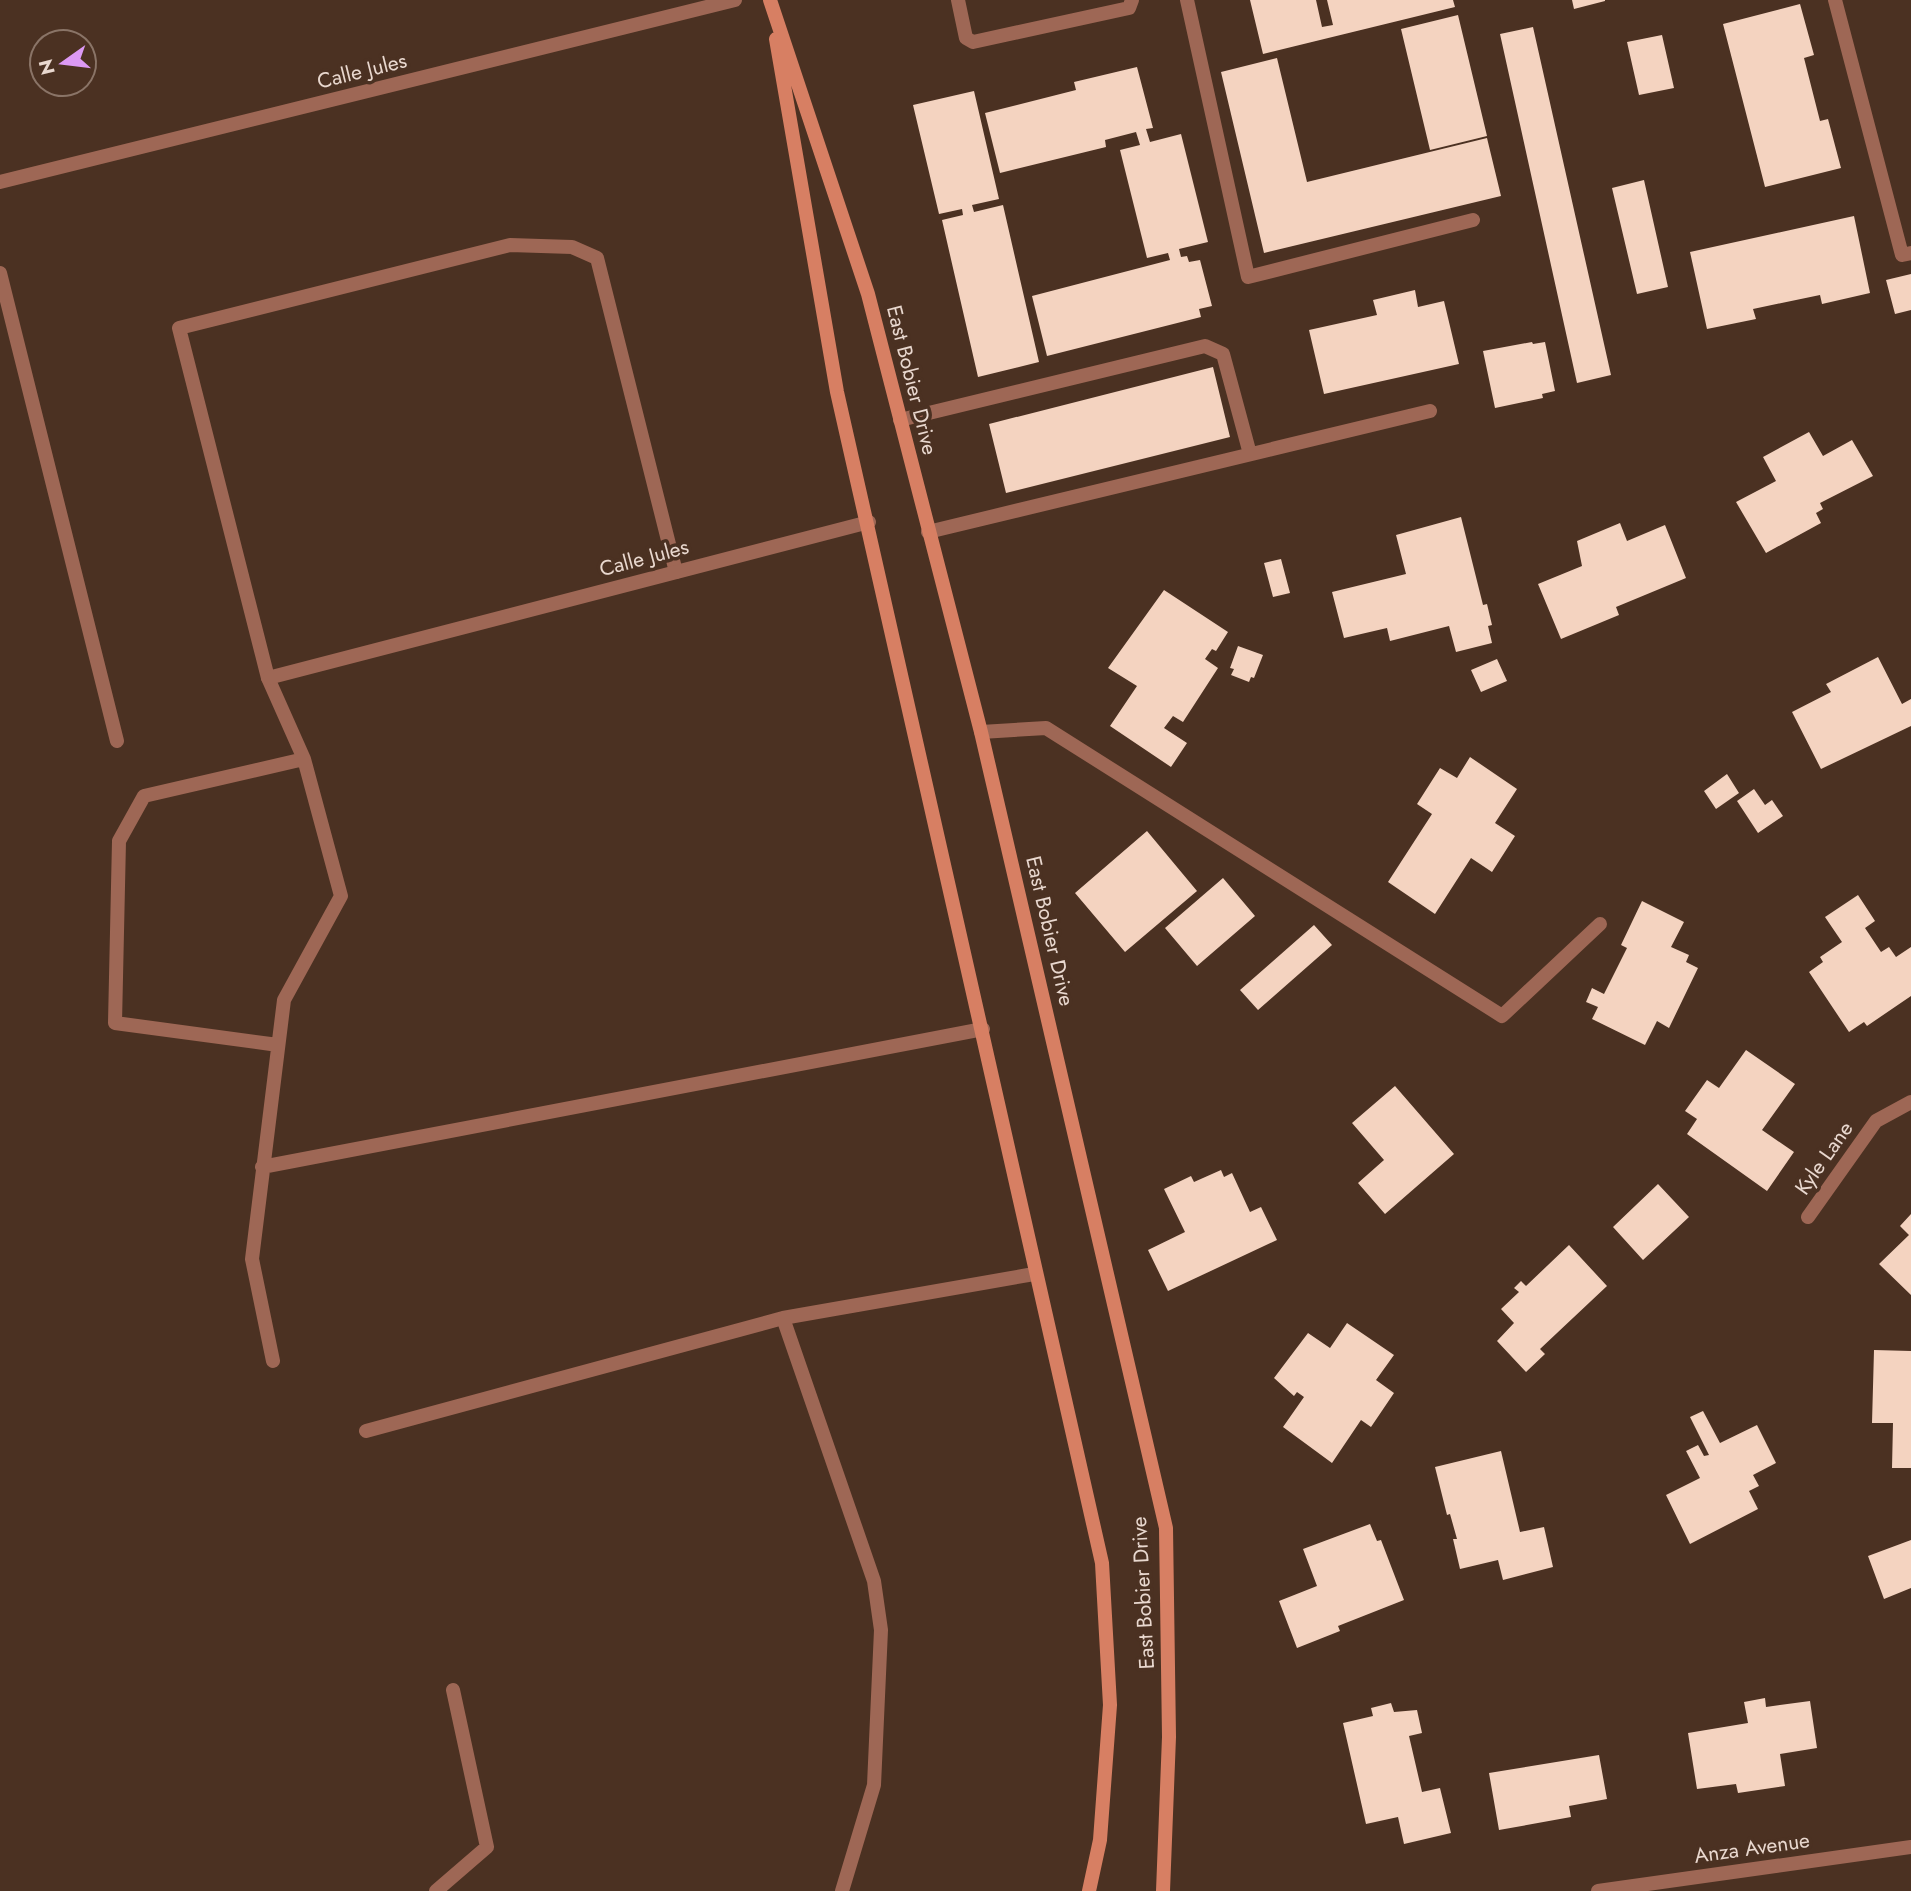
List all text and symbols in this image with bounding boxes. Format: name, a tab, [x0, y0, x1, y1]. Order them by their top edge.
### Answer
north arrow	[28, 28, 98, 98]
street label: Calle Jules	[314, 45, 410, 97]
text: N	[32, 56, 62, 78]
street label: East Bobier Drive	[879, 302, 945, 458]
street label: Calle Jules	[596, 532, 692, 584]
street label: East Bobier Drive	[1018, 853, 1082, 1009]
street label: Kyle Lane	[1788, 1115, 1860, 1201]
street label: East Bobier Drive	[1124, 1516, 1162, 1670]
street label: Anza Avenue	[1692, 1825, 1812, 1871]

